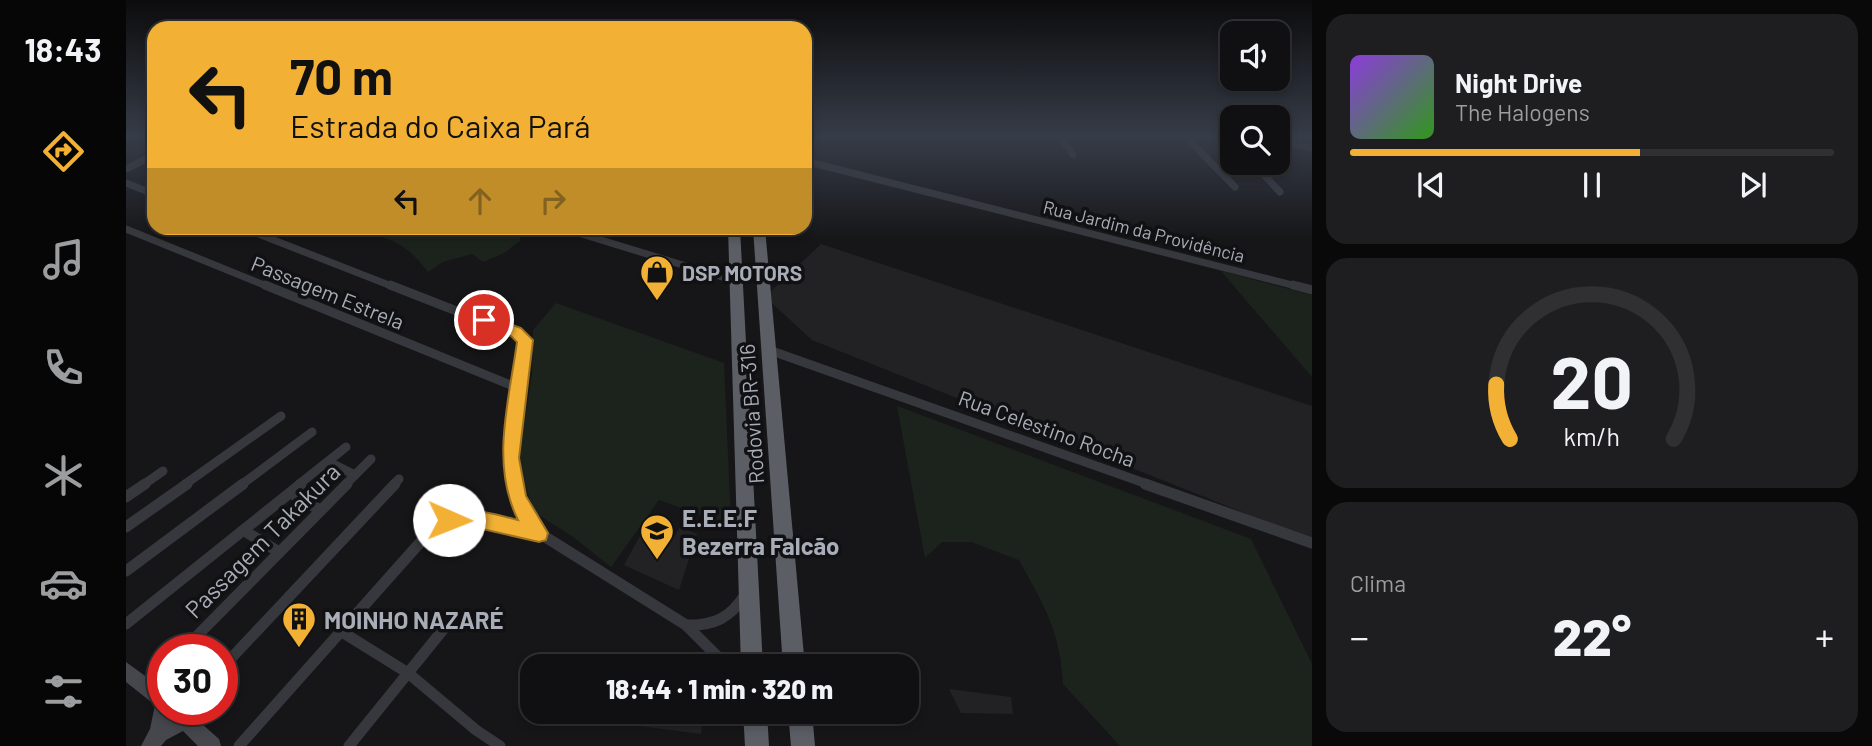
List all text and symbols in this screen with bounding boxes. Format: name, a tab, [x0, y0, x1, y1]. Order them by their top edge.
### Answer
map controls	[1220, 21, 1290, 175]
button: sound	[1220, 21, 1290, 91]
text: 18:43	[25, 30, 101, 68]
text: 70 m	[290, 46, 393, 105]
icon: left	[175, 49, 266, 140]
text: Night Drive	[1455, 67, 1582, 98]
text: The Halogens	[1455, 98, 1590, 126]
button: search	[1220, 105, 1290, 175]
text: Estrada do Caixa Pará	[290, 106, 591, 144]
icon: directions	[39, 127, 88, 176]
icon: previous	[1412, 166, 1450, 204]
icon: pause	[1573, 166, 1611, 204]
icon: next	[1734, 166, 1772, 204]
icon: left	[388, 182, 426, 220]
icon: ahead	[461, 182, 499, 220]
icon: right	[534, 182, 572, 220]
street label: Rua Jardim da Providência	[1041, 195, 1247, 267]
icon: music	[39, 235, 88, 284]
street label: Passagem Estrela	[248, 250, 408, 334]
shop icon: DSP MOTORS	[638, 253, 676, 302]
place label: DSP MOTORS	[682, 260, 802, 285]
pin	[454, 290, 514, 350]
icon: arrive	[465, 301, 503, 339]
text: 20	[1551, 336, 1633, 424]
icon: phone	[39, 343, 88, 392]
street label: Rodovia BR-316	[734, 343, 768, 485]
street label: Rua Celestino Rocha	[955, 384, 1139, 472]
text: km/h	[1564, 421, 1620, 451]
icon: climate	[39, 451, 88, 500]
street label: Passagem Takakura	[179, 457, 345, 623]
position arrow	[412, 483, 486, 557]
place label: E.E.E.F Bezerra Falcão	[682, 503, 840, 560]
school or university icon: E.E.E.F Bezerra Falcão	[638, 512, 676, 561]
icon: car	[39, 559, 88, 608]
text: Clima	[1350, 569, 1406, 597]
building icon: MOINHO NAZARÉ	[280, 600, 318, 649]
text: 22°	[1553, 604, 1631, 666]
place label: MOINHO NAZARÉ	[324, 605, 504, 634]
text: −	[1350, 613, 1369, 659]
text: +	[1815, 613, 1834, 659]
speed limit sign: 30	[147, 634, 238, 725]
icon: filters	[39, 667, 88, 716]
text: 18:44 · 1 min · 320 m	[606, 673, 833, 704]

